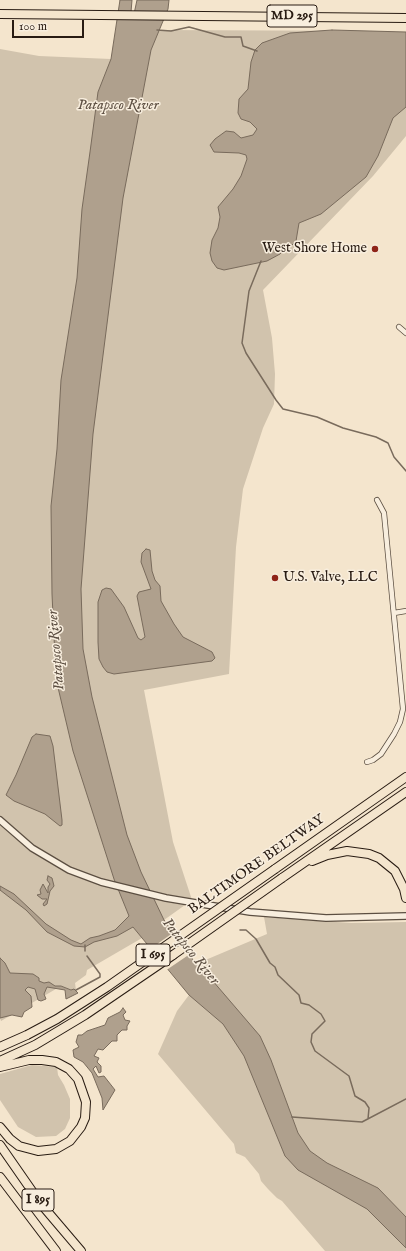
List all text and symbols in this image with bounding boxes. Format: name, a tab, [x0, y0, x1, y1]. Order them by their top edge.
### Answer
road number: MD 295	[267, 5, 317, 27]
scale bar	[14, 12, 86, 38]
text: 100 m	[19, 19, 47, 34]
water label: Patapsco River	[78, 97, 158, 115]
place label: West Shore Home	[262, 241, 367, 257]
marker: West Shore Home	[370, 244, 380, 254]
place label: U.S. Valve, LLC	[283, 570, 378, 586]
marker: U.S. Valve, LLC	[270, 573, 280, 583]
water label: Patapsco River	[45, 609, 69, 691]
street label: BALTIMORE BELTWAY	[186, 812, 328, 918]
water label: Patapsco River	[158, 915, 222, 989]
road number: I 695	[136, 944, 170, 966]
road number: I 895	[22, 1189, 54, 1211]

